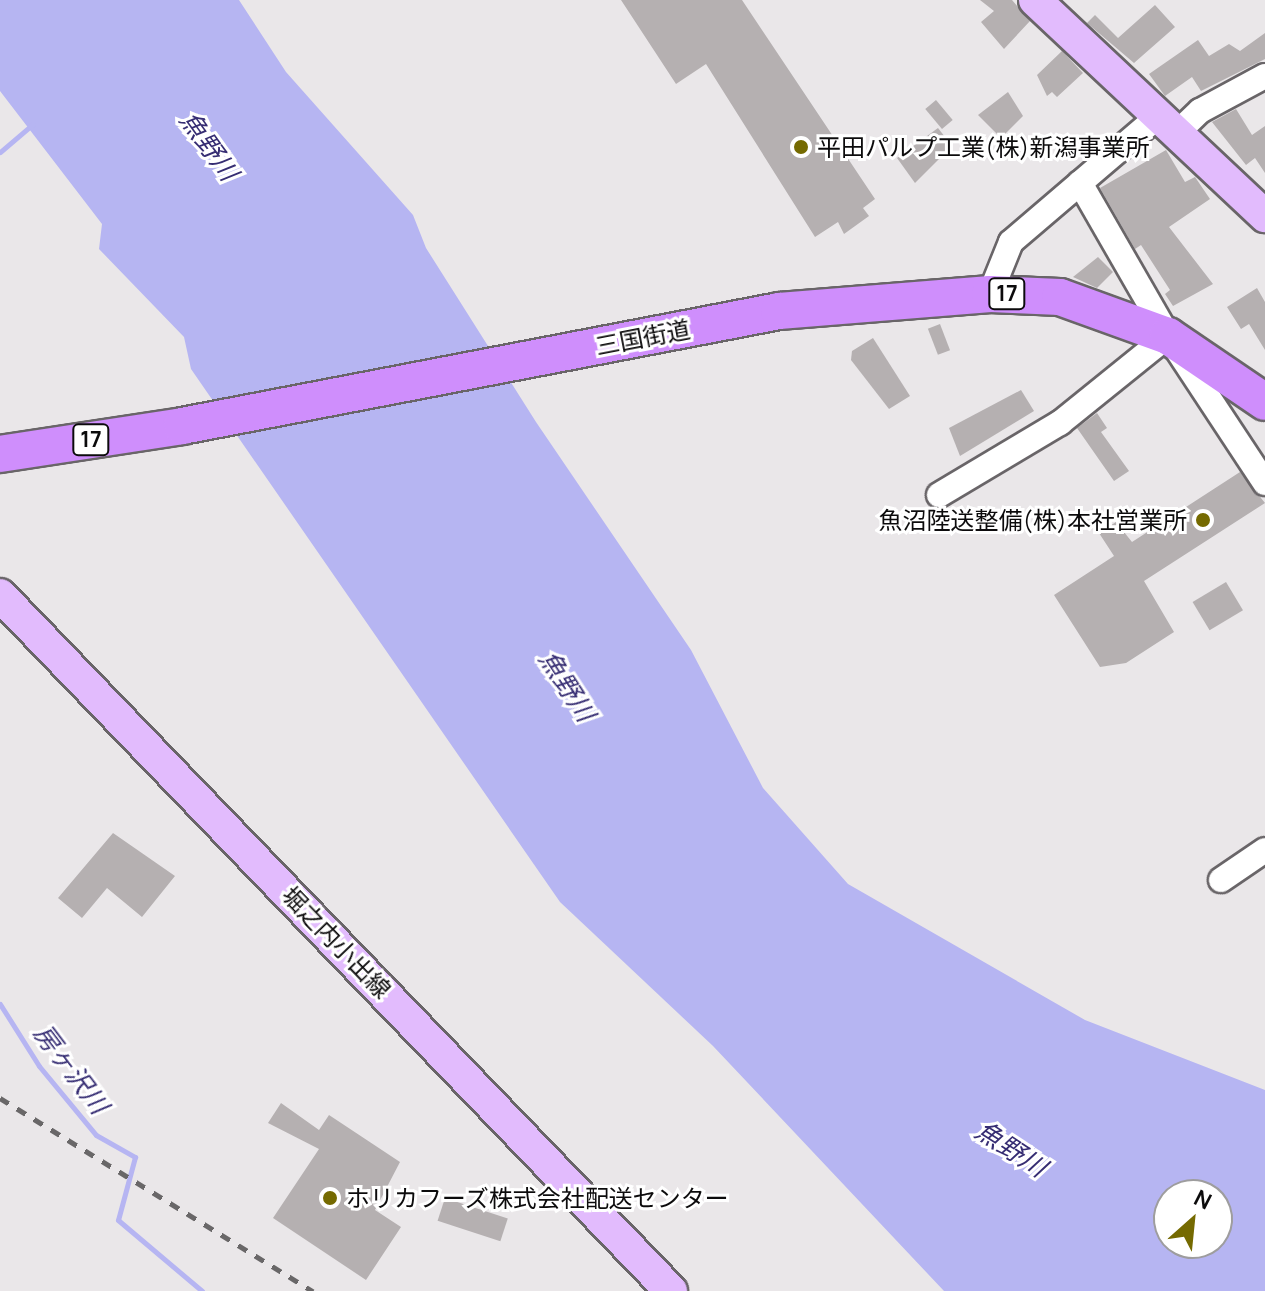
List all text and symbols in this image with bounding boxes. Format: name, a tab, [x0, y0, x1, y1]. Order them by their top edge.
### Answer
water label: 魚野川	[173, 105, 245, 187]
place label: 平田パルプ工業(株)新潟事業所	[817, 133, 1149, 161]
marker: 平田パルプ工業(株)新潟事業所	[792, 138, 810, 156]
road number: 17	[987, 276, 1027, 312]
street label: 三国街道	[593, 314, 693, 360]
road number: 17	[71, 422, 111, 458]
place label: 魚沼陸送整備(株)本社営業所	[879, 506, 1187, 534]
marker: 魚沼陸送整備(株)本社営業所	[1194, 511, 1212, 529]
water label: 魚野川	[533, 645, 601, 727]
street label: 堀之内小出線	[277, 880, 397, 1004]
water label: 房ヶ沢川	[27, 1018, 115, 1120]
water label: 魚野川	[970, 1115, 1052, 1183]
north arrow	[1153, 1179, 1233, 1259]
text: N	[1189, 1182, 1217, 1216]
place label: ホリカフーズ株式会社配送センター	[346, 1184, 730, 1212]
marker: ホリカフーズ株式会社配送センター	[321, 1189, 339, 1207]

